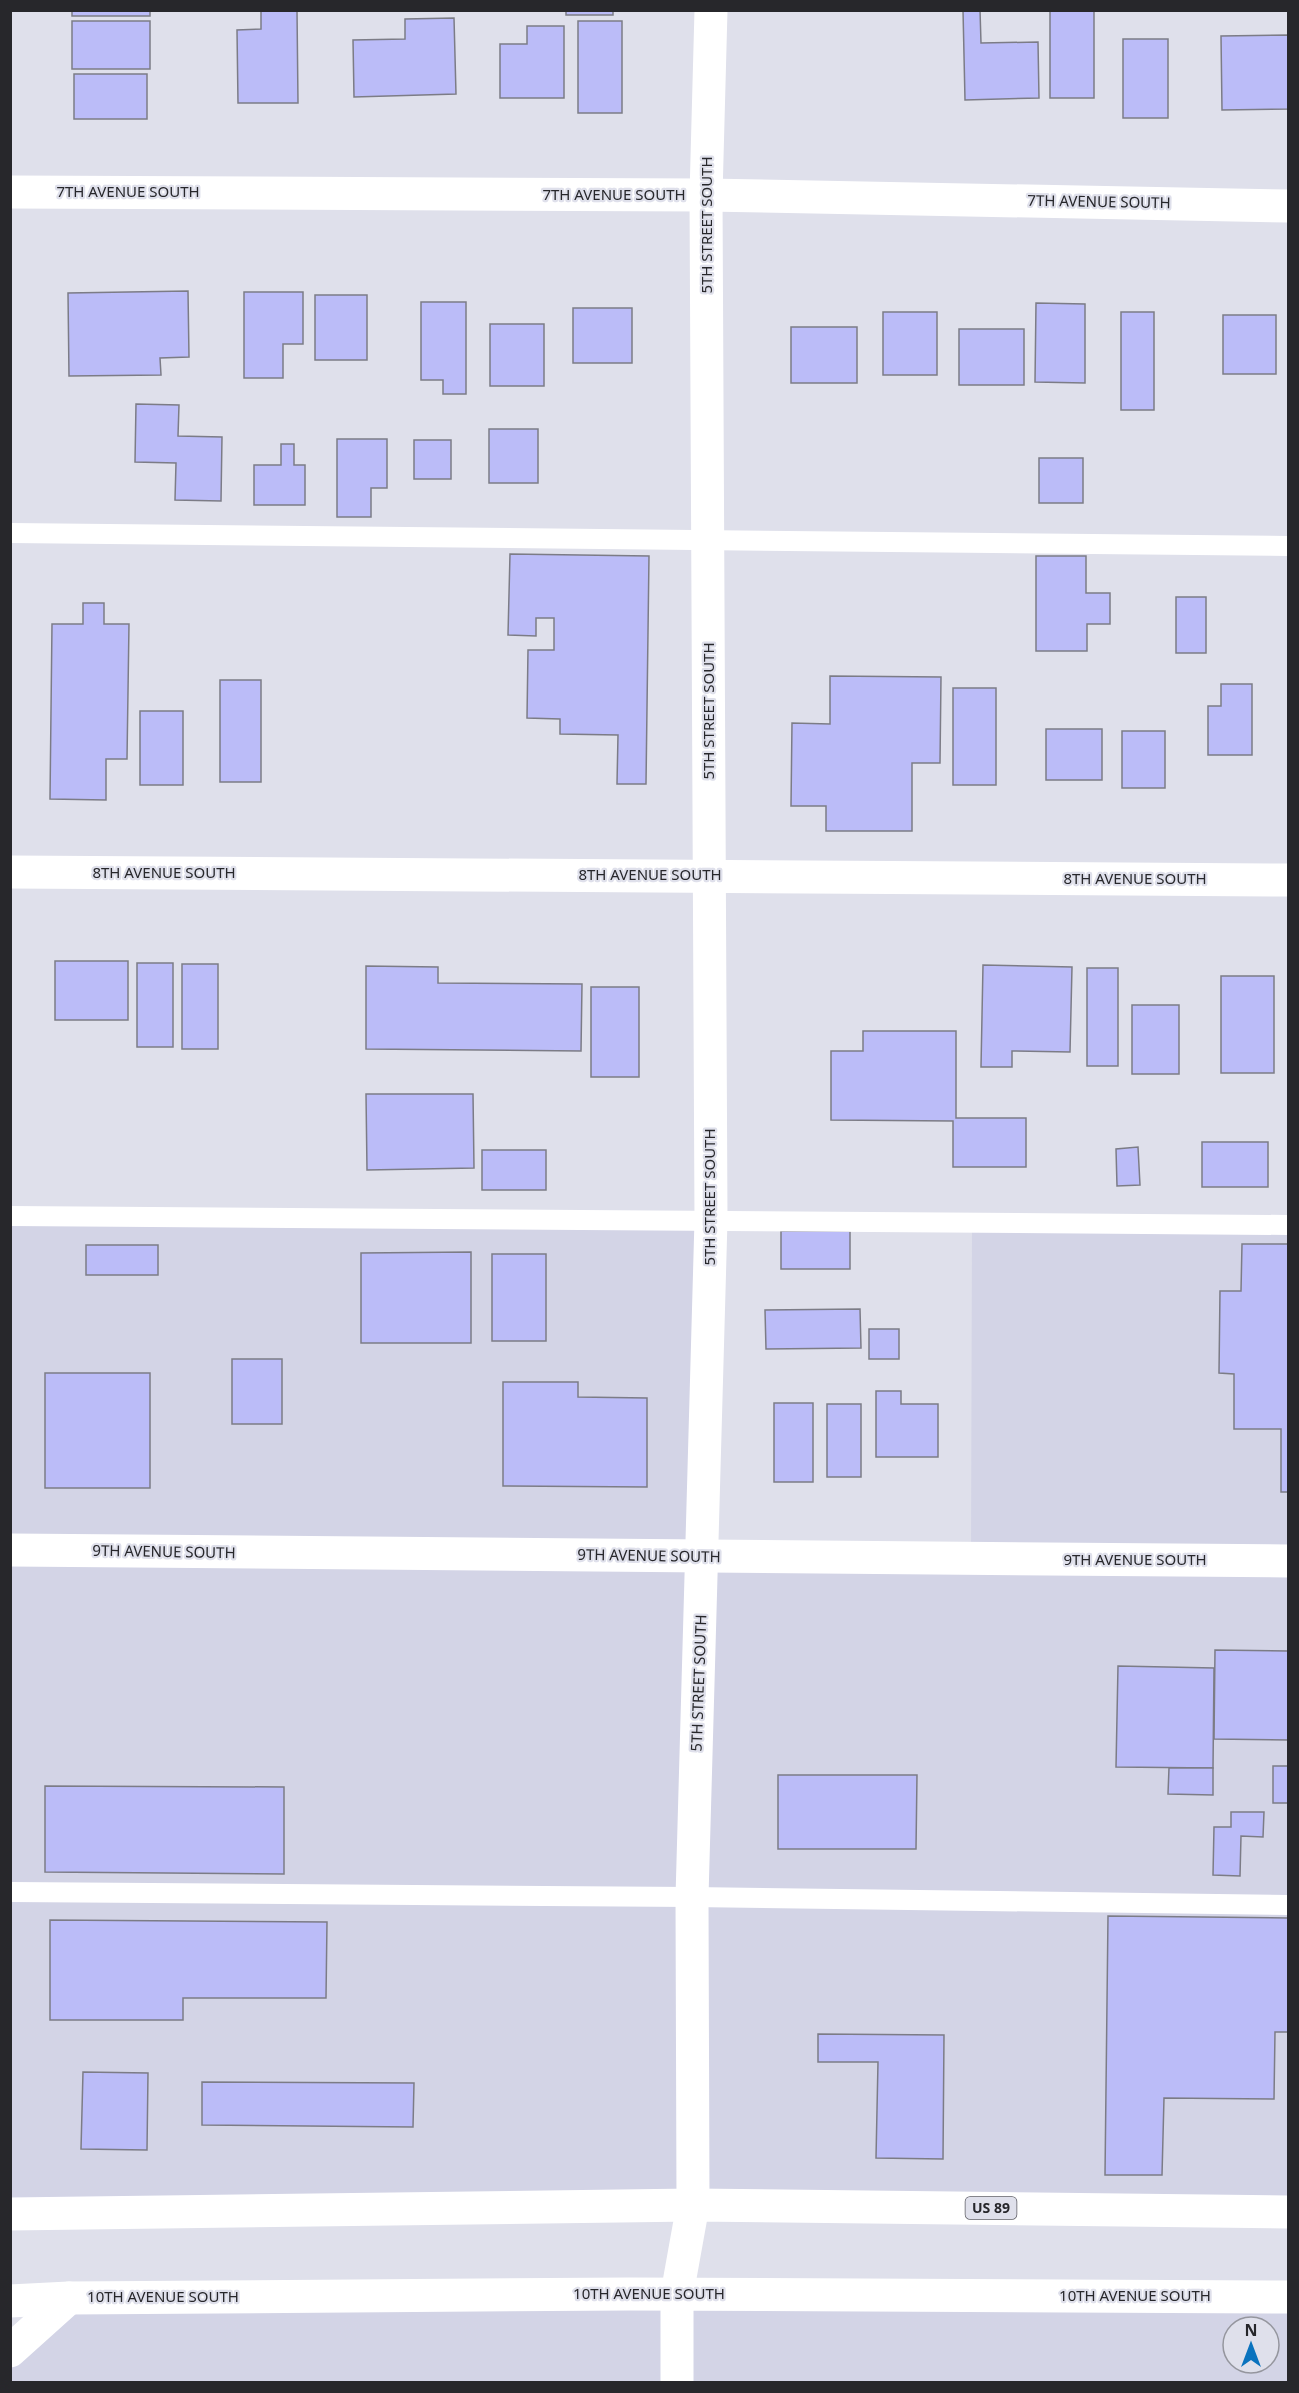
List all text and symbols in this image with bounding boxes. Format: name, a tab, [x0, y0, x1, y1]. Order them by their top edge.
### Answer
street label: 5TH STREET SOUTH	[696, 156, 716, 294]
street label: 7TH AVENUE SOUTH	[56, 181, 200, 201]
street label: 7TH AVENUE SOUTH	[542, 184, 686, 204]
street label: 7TH AVENUE SOUTH	[1027, 190, 1171, 212]
street label: 5TH STREET SOUTH	[698, 642, 718, 780]
street label: 8TH AVENUE SOUTH	[92, 862, 236, 882]
street label: 8TH AVENUE SOUTH	[578, 864, 722, 884]
street label: 8TH AVENUE SOUTH	[1063, 868, 1207, 888]
street label: 5TH STREET SOUTH	[699, 1128, 719, 1266]
street label: 9TH AVENUE SOUTH	[92, 1540, 236, 1562]
street label: 9TH AVENUE SOUTH	[577, 1544, 721, 1566]
street label: 9TH AVENUE SOUTH	[1063, 1549, 1207, 1569]
street label: 5TH STREET SOUTH	[686, 1614, 710, 1752]
road number: US 89	[966, 2197, 1016, 2219]
street label: 10TH AVENUE SOUTH	[573, 2283, 725, 2303]
street label: 10TH AVENUE SOUTH	[1059, 2285, 1211, 2305]
street label: 10TH AVENUE SOUTH	[87, 2286, 239, 2306]
north arrow	[1221, 2315, 1281, 2375]
text: N	[1244, 2319, 1258, 2341]

